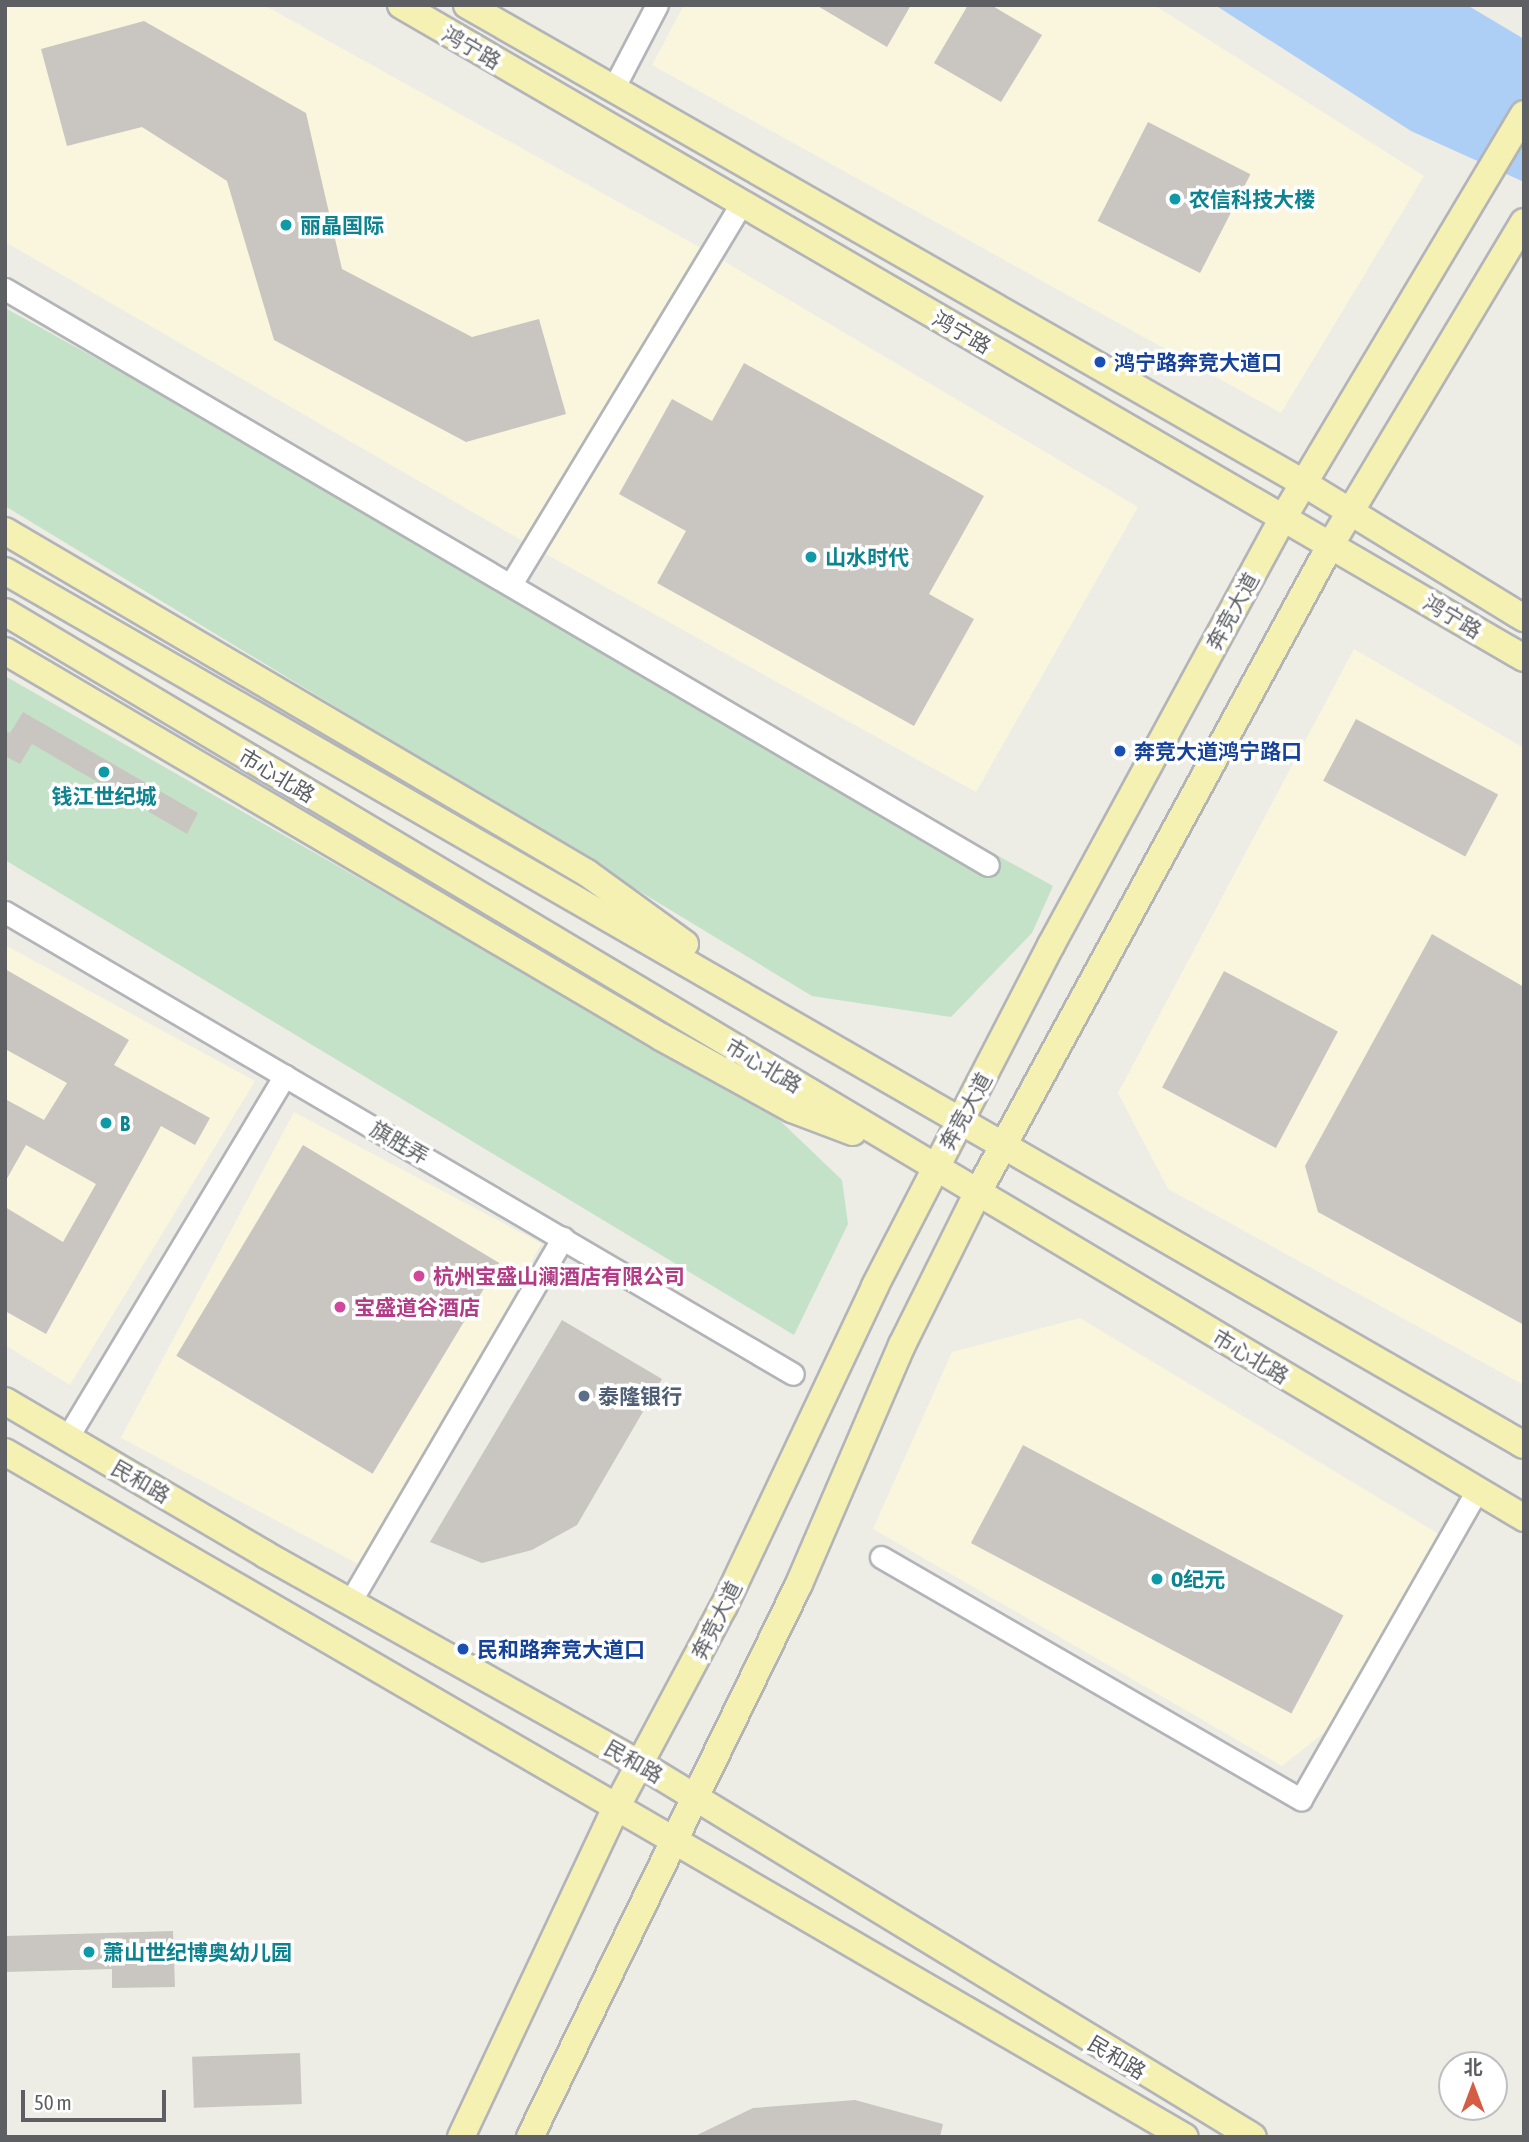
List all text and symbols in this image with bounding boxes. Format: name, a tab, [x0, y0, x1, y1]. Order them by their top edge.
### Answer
street label: 鸿宁路	[438, 20, 506, 74]
place label: 农信科技大楼	[1189, 186, 1315, 212]
marker: 农信科技大楼	[1167, 191, 1183, 207]
place label: 丽晶国际	[300, 212, 384, 238]
marker: 丽晶国际	[278, 217, 294, 233]
street label: 鸿宁路	[928, 305, 996, 359]
place label: 鸿宁路奔竞大道口	[1114, 349, 1282, 375]
marker: 鸿宁路奔竞大道口	[1092, 354, 1108, 370]
place label: 山水时代	[825, 544, 909, 570]
marker: 山水时代	[803, 549, 819, 565]
street label: 奔竞大道	[1201, 568, 1263, 654]
street label: 鸿宁路	[1420, 589, 1486, 643]
place label: 奔竞大道鸿宁路口	[1134, 738, 1302, 764]
street label: 市心北路	[235, 743, 319, 807]
marker: 奔竞大道鸿宁路口	[1112, 743, 1128, 759]
marker: 钱江世纪城	[96, 764, 112, 780]
place label: 钱江世纪城	[52, 783, 156, 809]
street label: 市心北路	[722, 1033, 806, 1097]
street label: 奔竞大道	[934, 1068, 996, 1154]
place label: B	[120, 1110, 130, 1136]
marker: B	[98, 1115, 114, 1131]
street label: 旗胜弄	[366, 1115, 434, 1169]
place label: 杭州宝盛山澜酒店有限公司	[433, 1263, 685, 1289]
marker: 杭州宝盛山澜酒店有限公司	[411, 1268, 427, 1284]
place label: 宝盛道谷酒店	[354, 1294, 480, 1320]
marker: 宝盛道谷酒店	[332, 1299, 348, 1315]
street label: 市心北路	[1209, 1324, 1293, 1388]
place label: 泰隆银行	[598, 1383, 682, 1409]
marker: 泰隆银行	[576, 1388, 592, 1404]
street label: 民和路	[107, 1454, 175, 1508]
place label: O纪元	[1171, 1566, 1225, 1592]
marker: O纪元	[1149, 1571, 1165, 1587]
street label: 奔竞大道	[686, 1577, 746, 1663]
place label: 民和路奔竞大道口	[477, 1636, 645, 1662]
marker: 民和路奔竞大道口	[455, 1641, 471, 1657]
street label: 民和路	[600, 1734, 668, 1788]
place label: 萧山世纪博奥幼儿园	[103, 1939, 292, 1965]
marker: 萧山世纪博奥幼儿园	[81, 1944, 97, 1960]
street label: 民和路	[1084, 2030, 1150, 2084]
north arrow	[1438, 2051, 1508, 2121]
text: 北	[1463, 2056, 1483, 2078]
scale bar	[24, 2076, 170, 2120]
text: 50 m	[34, 2090, 72, 2114]

